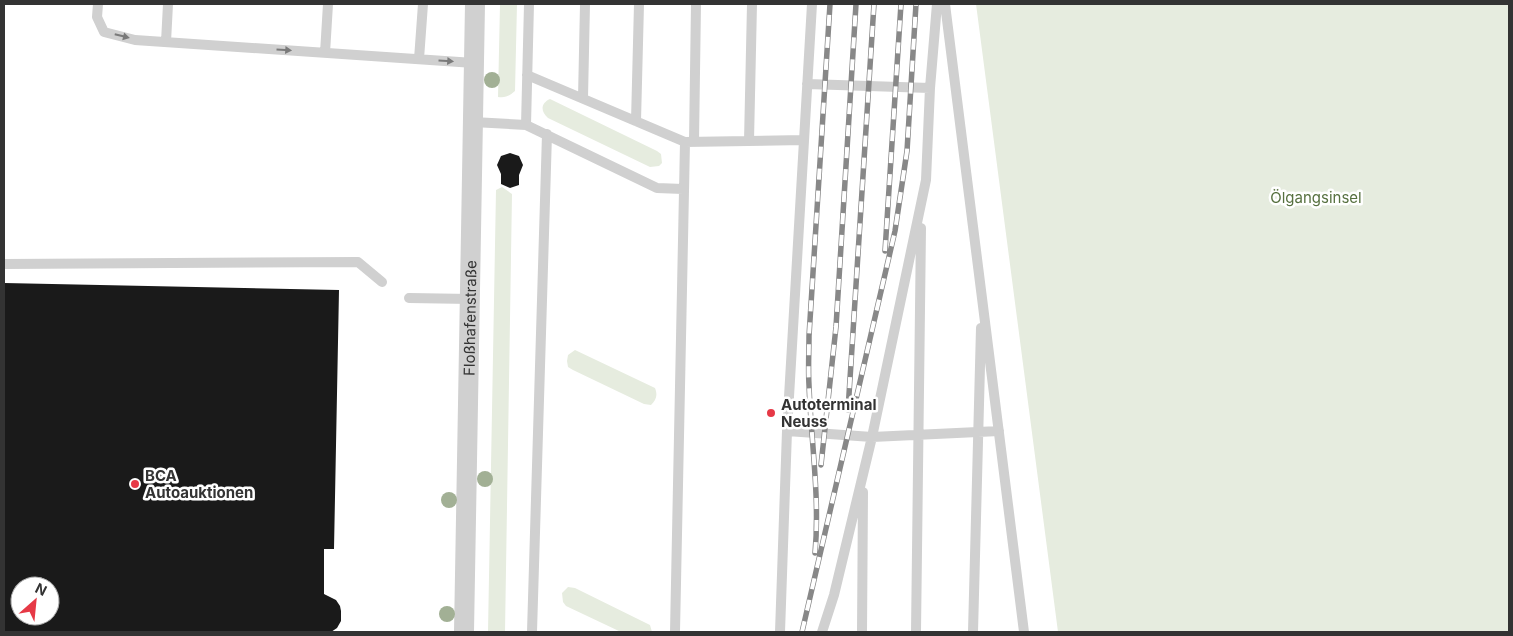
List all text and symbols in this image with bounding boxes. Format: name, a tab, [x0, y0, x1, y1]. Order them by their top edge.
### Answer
one-way arrow	[115, 33, 130, 41]
one-way arrow	[276, 46, 292, 54]
one-way arrow	[438, 57, 454, 65]
park label: Ölgangsinsel	[1270, 188, 1362, 207]
street label: Floßhafenstraße	[459, 260, 480, 376]
place label: Autoterminal Neuss	[781, 395, 876, 431]
marker: Autoterminal Neuss	[765, 407, 777, 419]
place label: BCA Autoauktionen	[145, 466, 253, 502]
marker: BCA Autoauktionen	[129, 478, 141, 490]
north arrow	[10, 576, 60, 626]
text: N	[33, 579, 50, 599]

